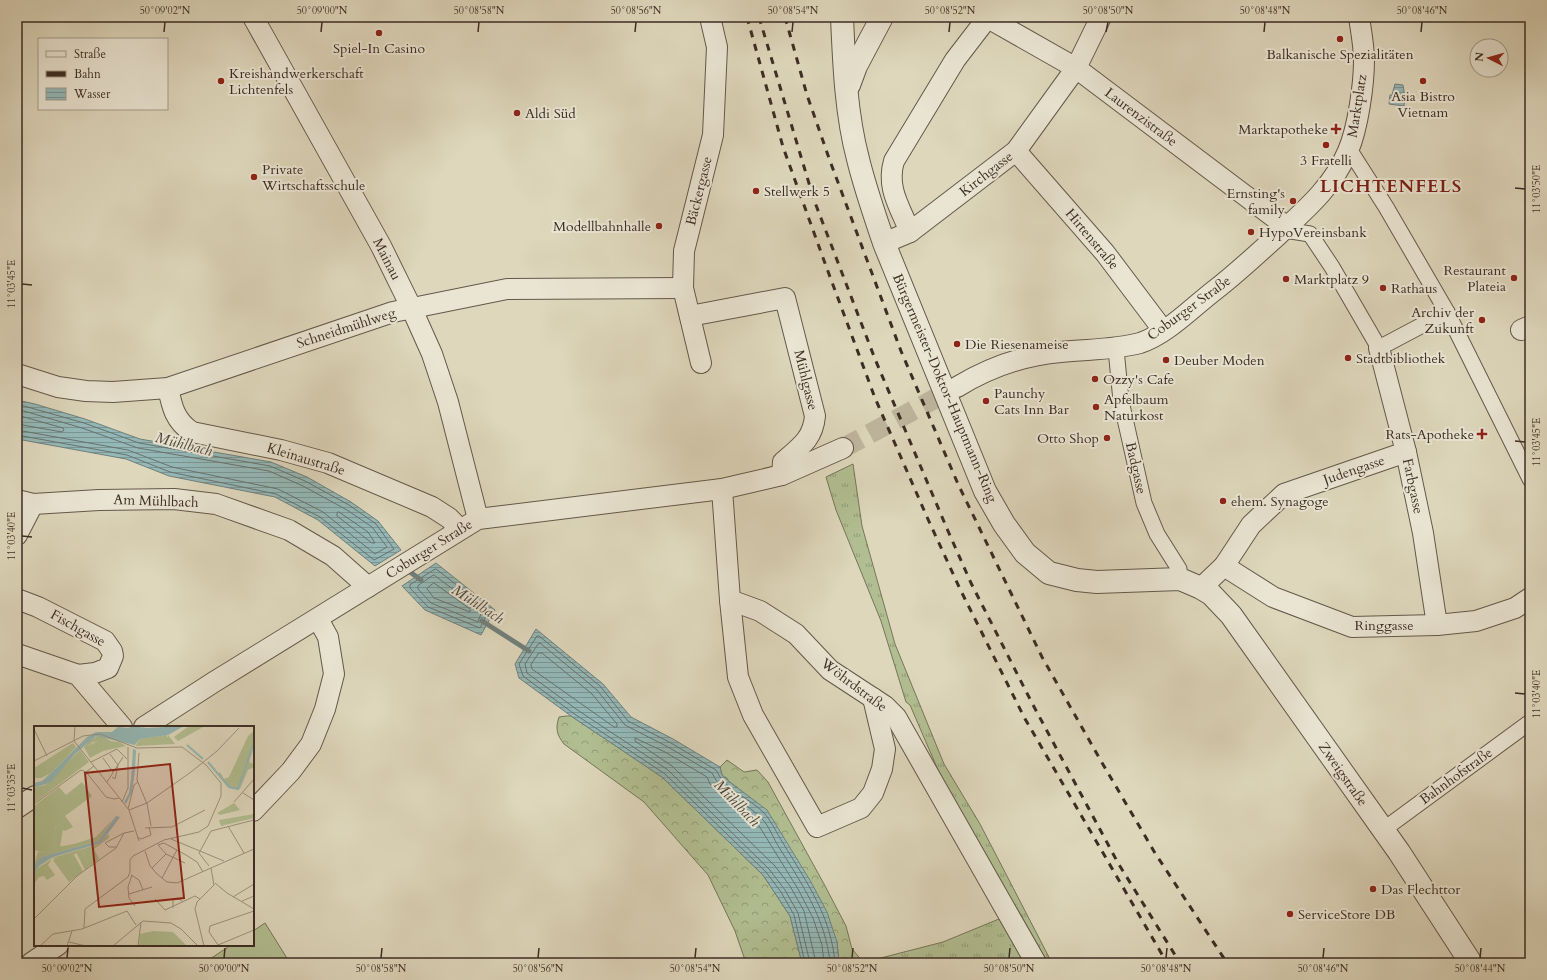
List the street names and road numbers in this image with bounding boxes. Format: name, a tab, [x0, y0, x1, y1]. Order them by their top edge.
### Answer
street label: Marktplatz	[1343, 72, 1372, 139]
street label: Laurenzistraße	[1101, 83, 1181, 151]
street label: Kirchgasse	[955, 147, 1017, 201]
street label: Bäckergasse	[681, 154, 717, 228]
street label: Hirtenstraße	[1061, 204, 1123, 274]
street label: Mainau	[368, 235, 406, 284]
street label: Bürgermeister-Doktor-Hauptmann-Ring	[888, 271, 1002, 506]
street label: Coburger Straße	[1143, 271, 1235, 345]
street label: Schneidmühlweg	[294, 303, 398, 353]
street label: Mühlgasse	[789, 348, 823, 412]
street label: Kleinaustraße	[265, 438, 347, 480]
street label: Badgasse	[1121, 440, 1151, 496]
street label: Judengasse	[1319, 451, 1387, 490]
street label: Farbgasse	[1398, 456, 1428, 516]
street label: Am Mühlbach	[113, 490, 199, 512]
street label: Coburger Straße	[382, 515, 476, 583]
street label: Fischgasse	[47, 605, 109, 651]
street label: Ringgasse	[1354, 616, 1414, 635]
street label: Wöhrdstraße	[816, 653, 891, 716]
street label: Zweigstraße	[1314, 738, 1372, 810]
street label: Bahnhofstraße	[1416, 743, 1496, 809]

